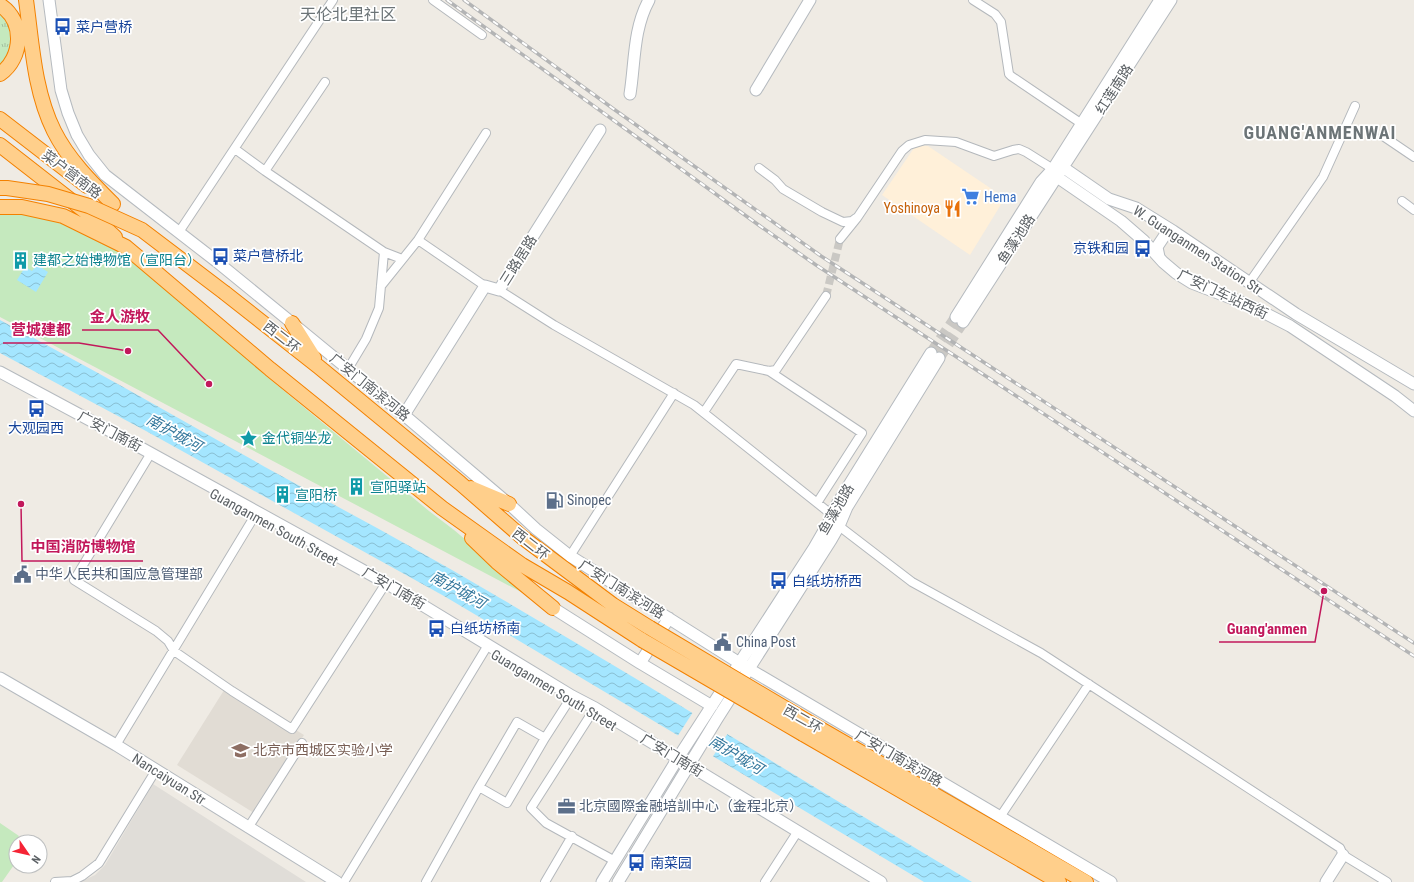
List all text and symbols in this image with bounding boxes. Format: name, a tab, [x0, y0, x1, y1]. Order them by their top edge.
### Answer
district label: 天伦北里社区	[300, 5, 396, 24]
bus stop icon: 菜户营桥	[53, 17, 73, 37]
place label: 菜户营桥	[76, 19, 132, 35]
street label: 红莲南路	[1092, 61, 1136, 117]
district label: GUANG'ANMENWAI	[1244, 122, 1396, 143]
street label: 菜户营南路	[39, 147, 105, 201]
supermarket icon: Hema	[961, 187, 981, 207]
place label: Hema	[984, 189, 1017, 205]
restaurant icon: Yoshinoya	[943, 198, 963, 218]
place label: Yoshinoya	[884, 200, 940, 216]
street label: W. Guanganmen Station Str	[1130, 202, 1266, 298]
street label: 鱼藻池路	[994, 211, 1038, 267]
street label: 三路居路	[496, 232, 540, 288]
bus stop icon: 京铁和园	[1132, 238, 1152, 258]
place label: 京铁和园	[1073, 240, 1129, 256]
bus stop icon: 菜户营桥北	[210, 246, 230, 266]
place label: 菜户营桥北	[233, 248, 303, 264]
building icon: 建都之始博物馆（宣阳台）	[10, 250, 30, 270]
place label: 建都之始博物馆（宣阳台）	[33, 252, 201, 268]
street label: 广安门车站西街	[1175, 266, 1271, 322]
callout: 金人游牧	[82, 303, 158, 330]
text: 金人游牧	[90, 308, 150, 326]
callout: 营城建都	[3, 316, 79, 343]
street label: 西二环	[261, 318, 303, 356]
text: 营城建都	[11, 321, 71, 339]
street label: 广安门南滨河路	[327, 350, 413, 424]
bus stop icon: 大观园西	[26, 398, 46, 418]
street label: 广安门南街	[75, 408, 145, 454]
water label: 南护城河	[143, 411, 207, 457]
place label: 大观园西	[8, 420, 64, 436]
place icon: 金代铜坐龙	[239, 428, 259, 448]
place label: 金代铜坐龙	[262, 430, 332, 446]
building icon: 宣阳驿站	[347, 477, 367, 497]
place label: 宣阳驿站	[370, 479, 426, 495]
street label: 鱼藻池路	[815, 481, 857, 537]
street label: Guanganmen South Street	[207, 485, 341, 569]
building icon: 宣阳桥	[272, 485, 292, 505]
place label: 宣阳桥	[295, 487, 337, 503]
fuel station icon: Sinopec	[544, 490, 564, 510]
place label: Sinopec	[567, 492, 611, 508]
street label: 西二环	[510, 525, 552, 563]
callout: 中国消防博物馆	[22, 534, 143, 561]
text: 中国消防博物馆	[30, 538, 136, 556]
street label: 广安门南滨河路	[576, 556, 668, 622]
public building icon: 中华人民共和国应急管理部	[12, 564, 32, 584]
street label: 广安门南街	[360, 564, 428, 612]
place label: 中华人民共和国应急管理部	[35, 566, 203, 582]
water label: 南护城河	[427, 568, 491, 614]
bus stop icon: 白纸坊桥西	[769, 571, 789, 591]
place label: 白纸坊桥西	[792, 573, 862, 589]
callout: Guang'anmen	[1219, 615, 1315, 642]
bus stop icon: 白纸坊桥南	[427, 618, 447, 638]
place label: 白纸坊桥南	[450, 620, 520, 636]
text: Guang'anmen	[1227, 620, 1307, 638]
public building icon: China Post	[713, 632, 733, 652]
place label: China Post	[736, 634, 796, 650]
street label: Guanganmen South Street	[488, 646, 620, 734]
street label: 西二环	[781, 702, 825, 736]
street label: 广安门南滨河路	[853, 727, 945, 789]
street label: 广安门南街	[638, 730, 706, 780]
water label: 南护城河	[706, 732, 769, 780]
school or university icon: 北京市西城区实验小学	[230, 740, 250, 760]
place label: 北京市西城区实验小学	[253, 742, 393, 758]
street label: Nancaiyuan Str	[129, 750, 209, 808]
office icon: 北京國際金融培訓中心（金程北京）	[556, 796, 576, 816]
place label: 北京國際金融培訓中心（金程北京）	[579, 798, 803, 814]
north arrow	[8, 834, 48, 874]
text: N	[28, 853, 43, 866]
bus stop icon: 南菜园	[627, 853, 647, 873]
place label: 南菜园	[650, 855, 692, 871]

